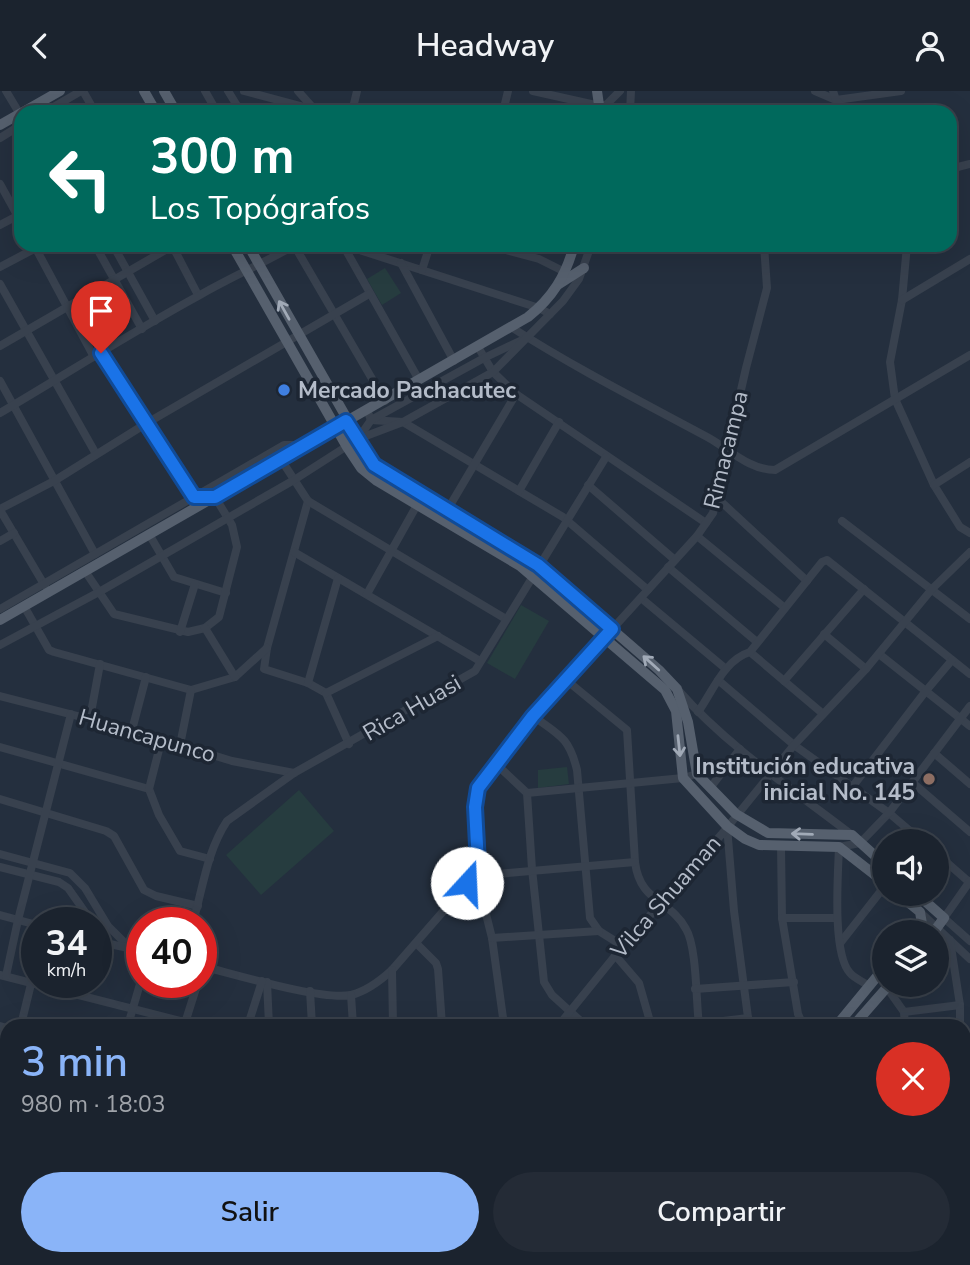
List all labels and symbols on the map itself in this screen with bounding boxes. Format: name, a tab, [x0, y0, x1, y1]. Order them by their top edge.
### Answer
pin	[71, 281, 131, 353]
one-way arrow	[277, 300, 290, 321]
place label: Mercado Pachacutec	[298, 375, 516, 406]
marker: Mercado Pachacutec	[276, 382, 292, 398]
street label: Rimacampa	[696, 388, 756, 512]
one-way arrow	[642, 655, 660, 671]
street label: Rica Huasi	[357, 667, 467, 749]
street label: Huancapunco	[75, 702, 219, 770]
one-way arrow	[673, 734, 686, 757]
place label: Institución educativa inicial No. 145	[695, 751, 915, 808]
marker: Institución educativa inicial No. 145	[921, 771, 937, 787]
one-way arrow	[791, 827, 814, 841]
street label: Vilca Shuaman	[603, 829, 728, 966]
position arrow	[430, 846, 504, 920]
speed limit sign: 40	[126, 907, 217, 998]

